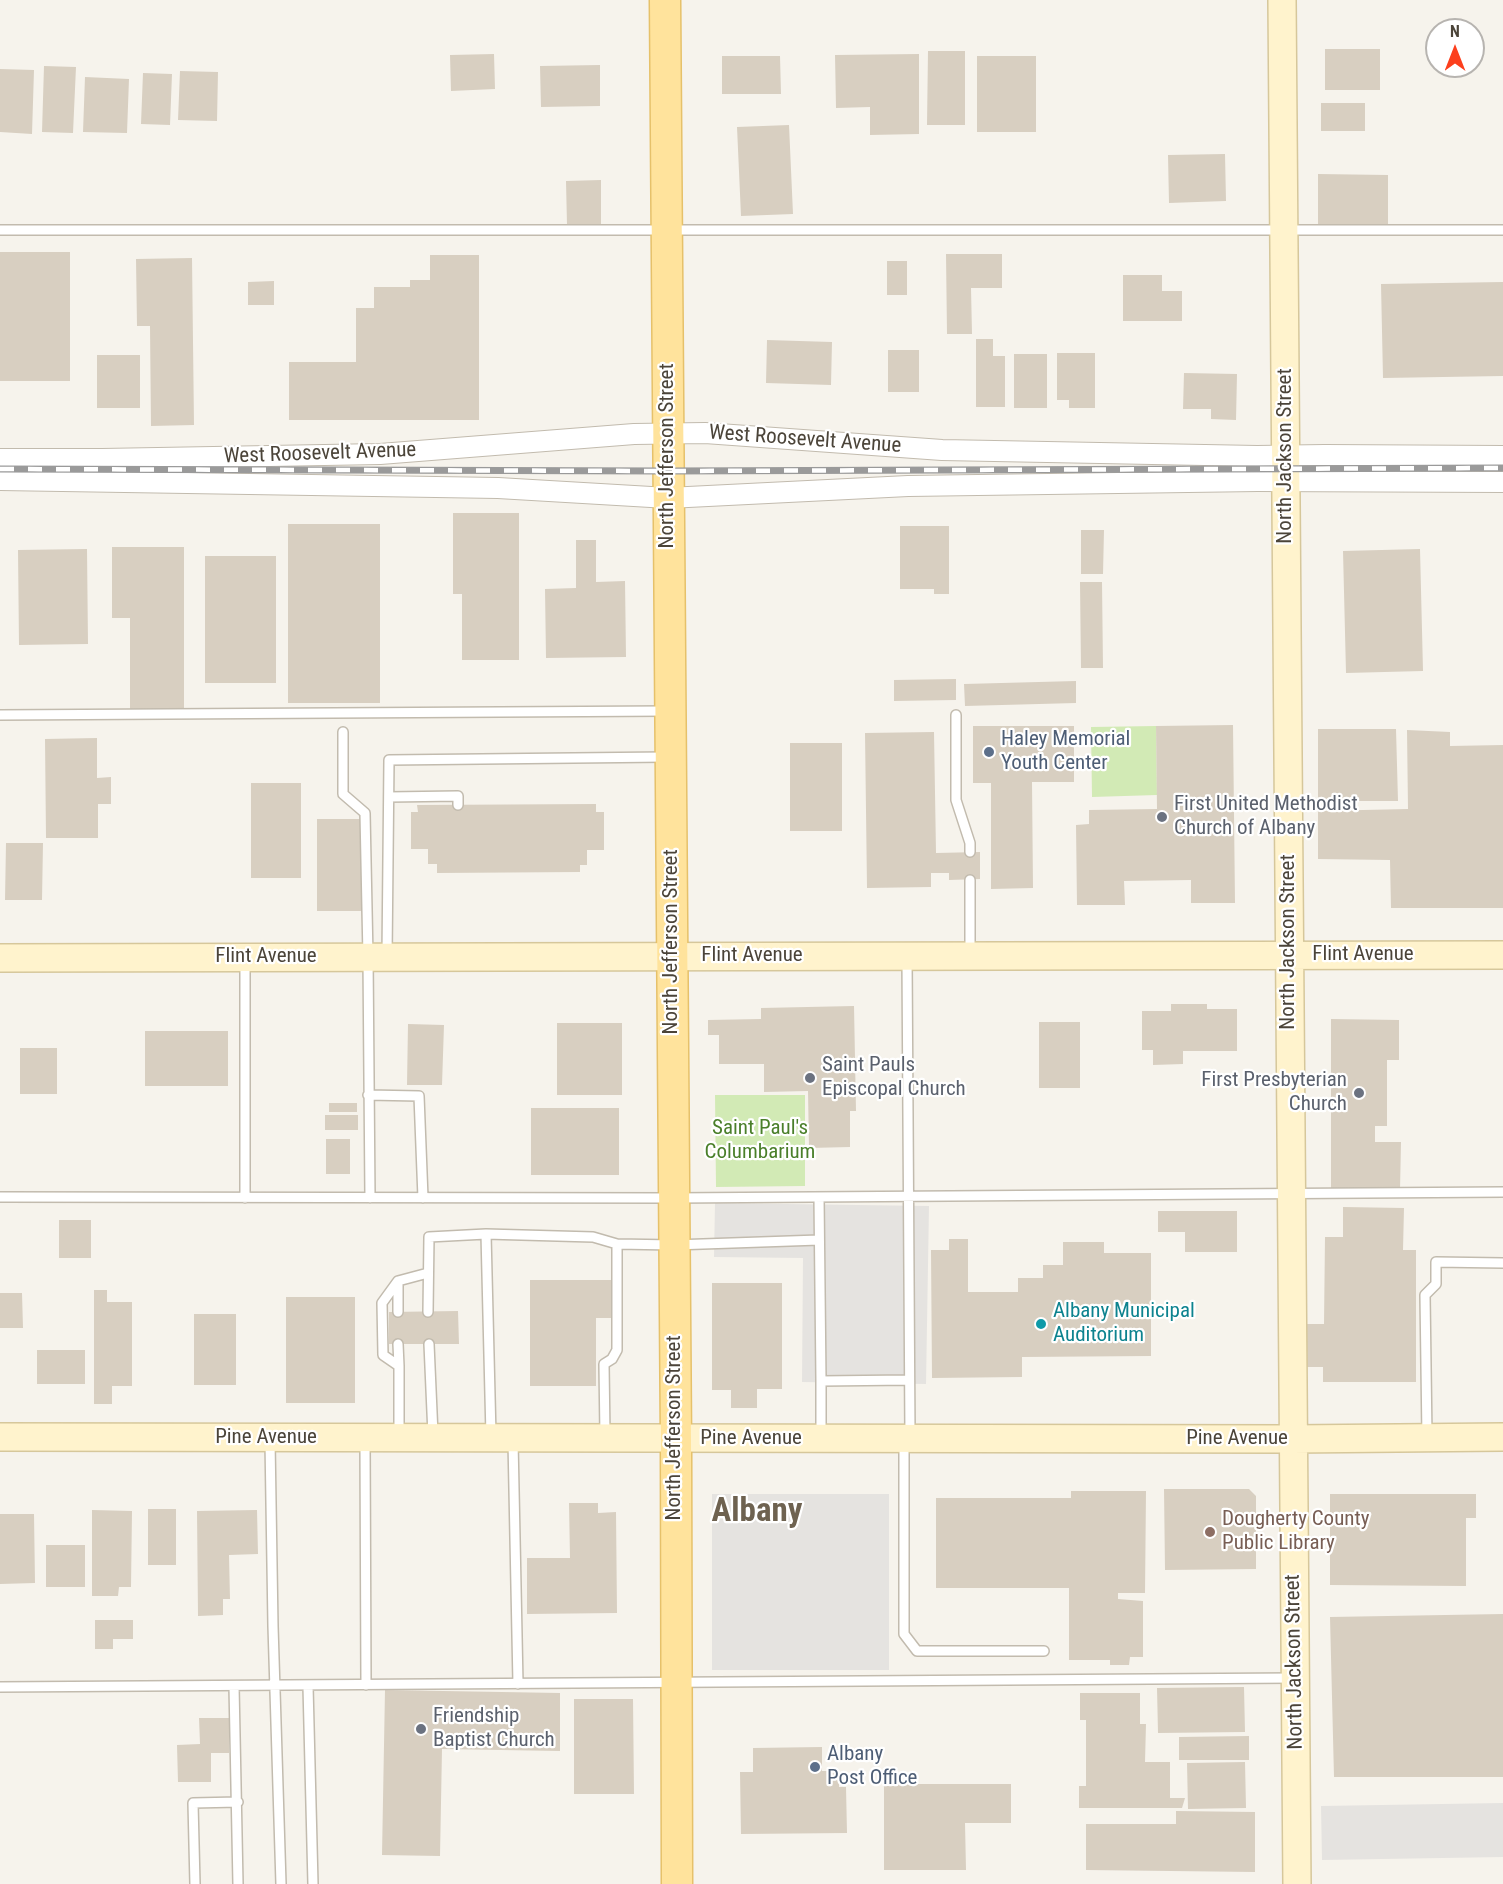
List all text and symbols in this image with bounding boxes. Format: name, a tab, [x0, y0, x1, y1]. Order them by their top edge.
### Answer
north arrow	[1425, 18, 1485, 78]
text: N	[1450, 22, 1460, 41]
street label: North Jefferson Street	[655, 363, 681, 549]
street label: North Jackson Street	[1273, 368, 1299, 544]
street label: West Roosevelt Avenue	[708, 421, 902, 459]
street label: West Roosevelt Avenue	[223, 438, 417, 470]
place label: Haley Memorial Youth Center	[1001, 727, 1130, 777]
marker: Haley Memorial Youth Center	[982, 745, 996, 759]
place label: First United Methodist Church of Albany	[1174, 792, 1358, 842]
marker: First United Methodist Church of Albany	[1155, 810, 1169, 824]
street label: North Jefferson Street	[659, 849, 685, 1035]
street label: North Jackson Street	[1276, 854, 1302, 1030]
street label: Flint Avenue	[1312, 942, 1414, 968]
street label: Flint Avenue	[701, 943, 803, 969]
street label: Flint Avenue	[215, 944, 317, 970]
place label: Saint Pauls Episcopal Church	[822, 1053, 966, 1103]
place label: First Presbyterian Church	[1201, 1068, 1347, 1118]
marker: Saint Pauls Episcopal Church	[803, 1071, 817, 1085]
marker: First Presbyterian Church	[1352, 1086, 1366, 1100]
park label: Saint Paul's Columbarium	[705, 1116, 815, 1166]
place label: Albany Municipal Auditorium	[1053, 1299, 1195, 1349]
marker: Albany Municipal Auditorium	[1034, 1317, 1048, 1331]
street label: North Jefferson Street	[662, 1335, 688, 1521]
street label: Pine Avenue	[215, 1425, 317, 1451]
street label: Pine Avenue	[700, 1426, 802, 1452]
street label: Pine Avenue	[1186, 1426, 1288, 1452]
district label: Albany	[712, 1493, 802, 1533]
place label: Dougherty County Public Library	[1222, 1507, 1369, 1557]
marker: Dougherty County Public Library	[1203, 1525, 1217, 1539]
street label: North Jackson Street	[1281, 1574, 1309, 1750]
place label: Friendship Baptist Church	[433, 1704, 555, 1754]
marker: Friendship Baptist Church	[414, 1722, 428, 1736]
place label: Albany Post Office	[827, 1742, 917, 1792]
marker: Albany Post Office	[808, 1760, 822, 1774]

